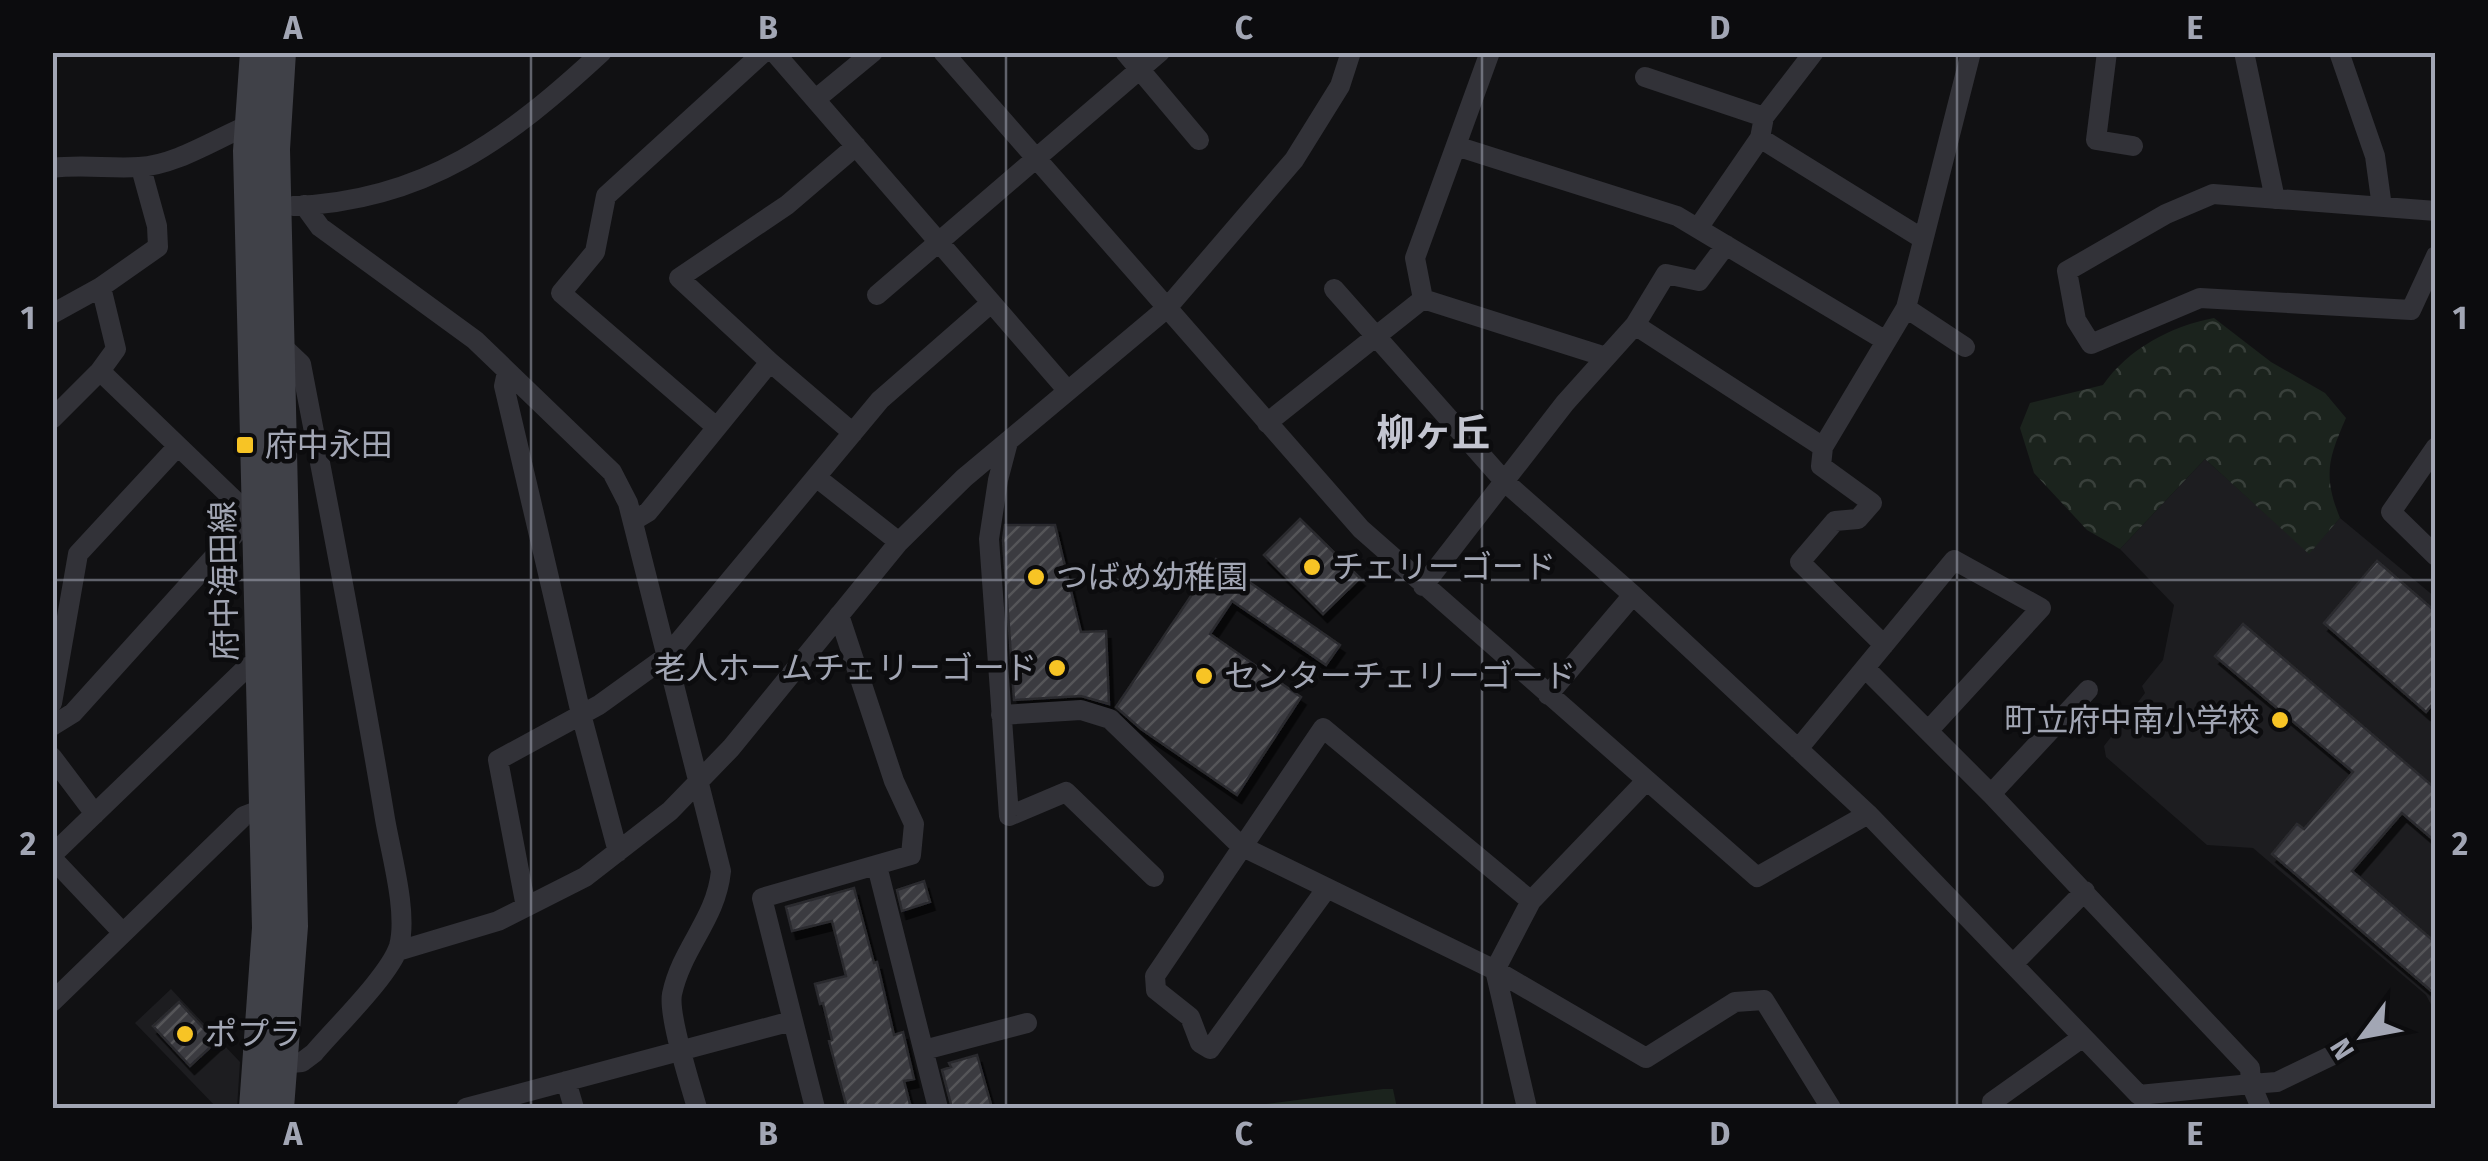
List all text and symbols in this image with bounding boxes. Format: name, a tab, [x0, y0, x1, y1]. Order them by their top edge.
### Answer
text: A	[283, 9, 304, 47]
text: B	[758, 9, 778, 47]
text: C	[1235, 9, 1254, 47]
text: D	[1710, 9, 1730, 47]
text: E	[2187, 9, 2203, 47]
text: 1	[21, 299, 35, 337]
text: 1	[2453, 299, 2467, 337]
district label: 柳ヶ丘	[1376, 410, 1490, 456]
place label: 府中永田	[265, 426, 393, 464]
marker: 府中永田	[234, 434, 256, 456]
street label: 府中海田線	[204, 501, 244, 661]
place label: チェリーゴード	[1332, 548, 1556, 586]
marker: チェリーゴード	[1301, 556, 1323, 578]
place label: つばめ幼稚園	[1056, 558, 1248, 596]
marker: つばめ幼稚園	[1025, 566, 1047, 588]
place label: 老人ホームチェリーゴード	[654, 649, 1037, 687]
marker: 老人ホームチェリーゴード	[1046, 657, 1068, 679]
place label: センターチェリーゴード	[1224, 657, 1576, 695]
marker: センターチェリーゴード	[1193, 665, 1215, 687]
place label: 町立府中南小学校	[2004, 701, 2260, 739]
marker: 町立府中南小学校	[2269, 709, 2291, 731]
text: 2	[20, 825, 36, 863]
text: 2	[2452, 825, 2468, 863]
north arrow	[2313, 986, 2413, 1086]
place label: ポプラ	[205, 1015, 301, 1053]
marker: ポプラ	[174, 1023, 196, 1045]
text: N	[2323, 1032, 2361, 1066]
text: A	[283, 1115, 304, 1153]
text: B	[758, 1115, 778, 1153]
text: C	[1235, 1115, 1254, 1153]
text: D	[1710, 1115, 1730, 1153]
text: E	[2187, 1115, 2203, 1153]

